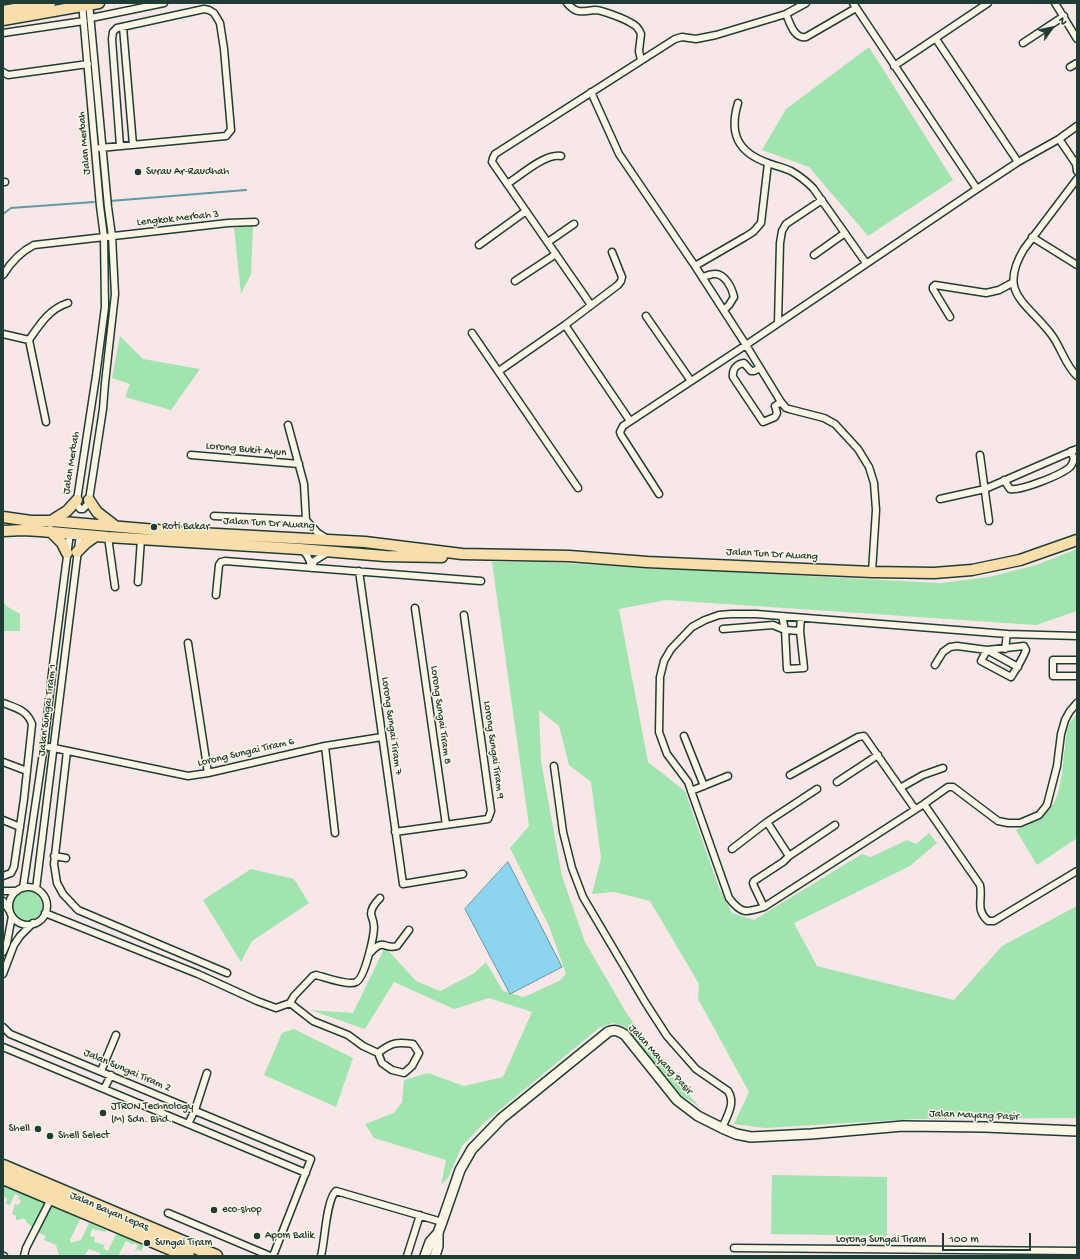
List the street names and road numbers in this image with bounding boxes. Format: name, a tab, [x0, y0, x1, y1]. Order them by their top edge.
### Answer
street label: Jalan Merbah	[76, 111, 94, 175]
street label: Lengkok Merbah 3	[136, 208, 220, 230]
street label: Jalan Merbah	[61, 431, 83, 495]
street label: Lorong Bukit Ayun	[205, 440, 287, 460]
street label: Jalan Tun Dr Awang	[223, 515, 315, 533]
street label: Jalan Tun Dr Awang	[726, 546, 818, 564]
street label: Jalan Sungai Tiram 1	[36, 663, 60, 757]
street label: Lorong Sungai Tiram 8	[427, 665, 453, 765]
street label: Lorong Sungai Tiram 7	[378, 676, 404, 776]
street label: Lorong Sungai Tiram 9	[480, 700, 506, 800]
street label: Lorong Sungai Tiram 6	[196, 735, 296, 771]
street label: Jalan Mayang Pasir	[625, 1022, 695, 1098]
street label: Jalan Sungai Tiram 2	[81, 1047, 173, 1095]
street label: Jalan Mayang Pasir	[929, 1108, 1019, 1124]
street label: Jalan Bayan Lepas	[67, 1189, 151, 1235]
street label: Lorong Sungai Tiram	[836, 1233, 926, 1247]

